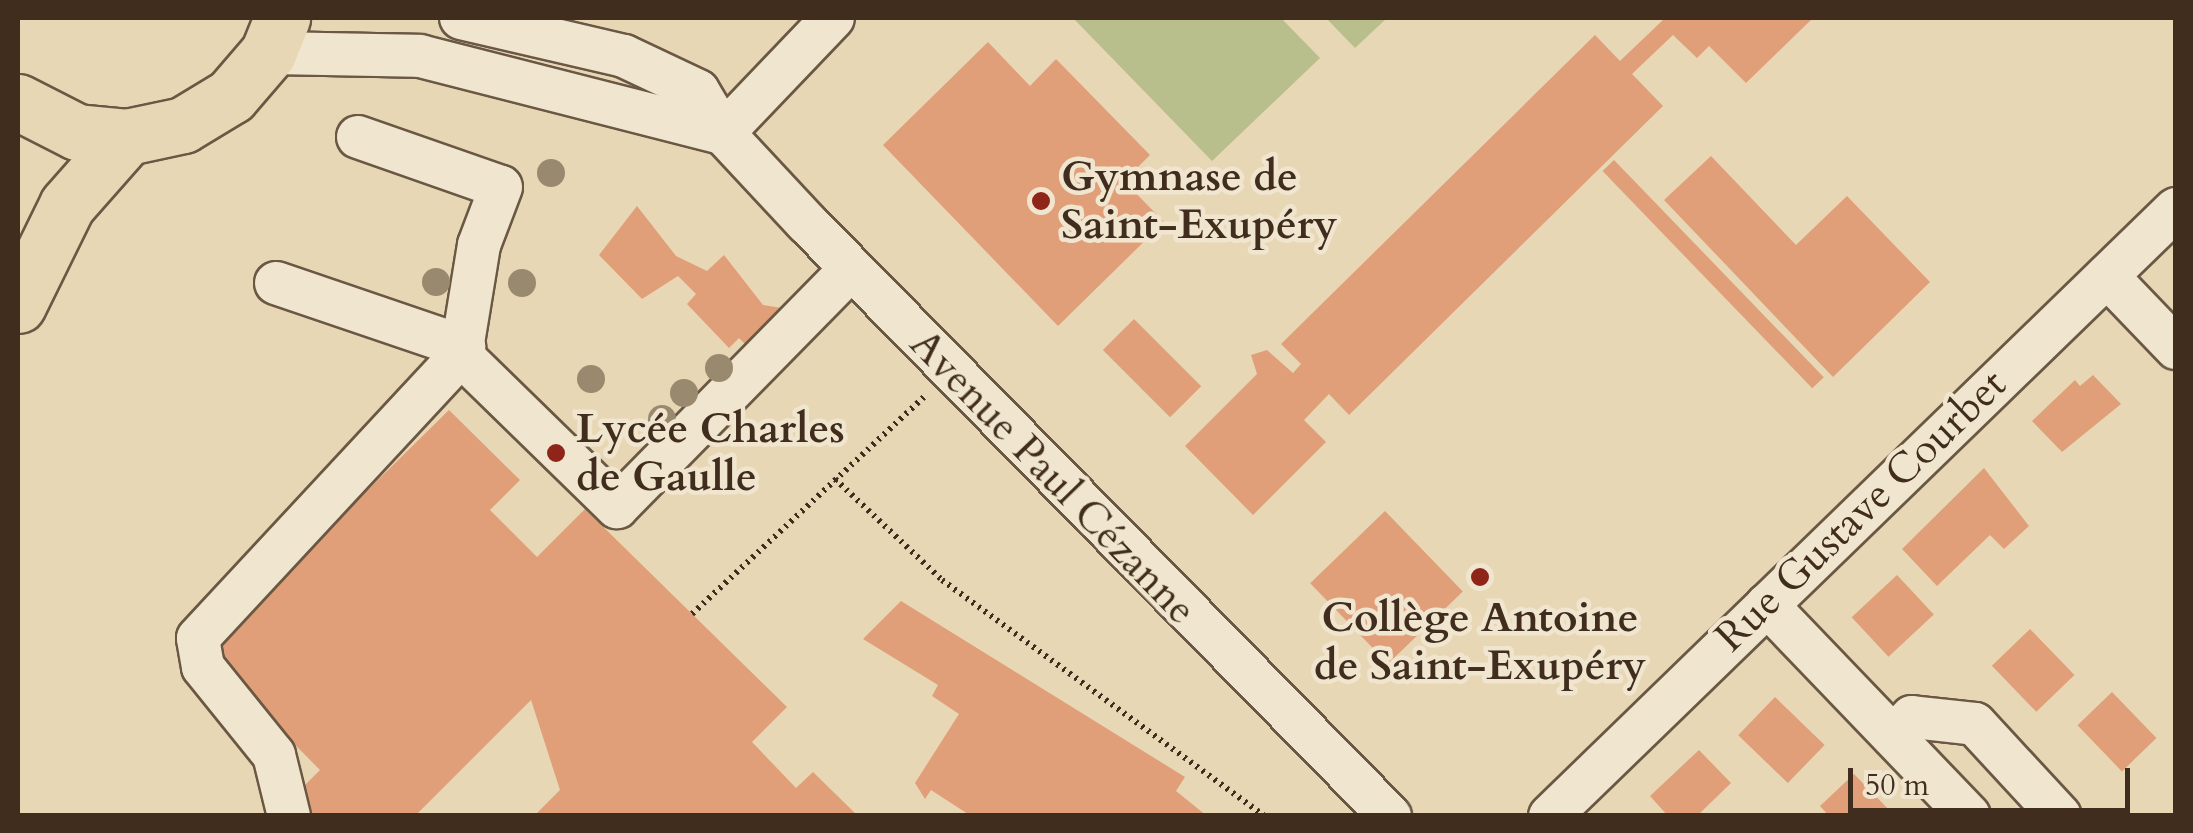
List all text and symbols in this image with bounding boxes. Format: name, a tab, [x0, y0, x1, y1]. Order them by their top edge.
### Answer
place label: Gymnase de Saint-Exupéry	[1061, 152, 1337, 250]
marker: Gymnase de Saint-Exupéry	[1030, 190, 1052, 212]
street label: Avenue Paul Cézanne	[899, 319, 1207, 635]
street label: Rue Gustave Courbet	[1705, 360, 2017, 662]
place label: Lycée Charles de Gaulle	[576, 404, 845, 502]
marker: Lycée Charles de Gaulle	[545, 442, 567, 464]
marker: Collège Antoine de Saint-Exupéry	[1469, 566, 1491, 588]
place label: Collège Antoine de Saint-Exupéry	[1314, 593, 1646, 691]
scale bar	[1853, 748, 2136, 810]
text: 50 m	[1865, 765, 1929, 806]

